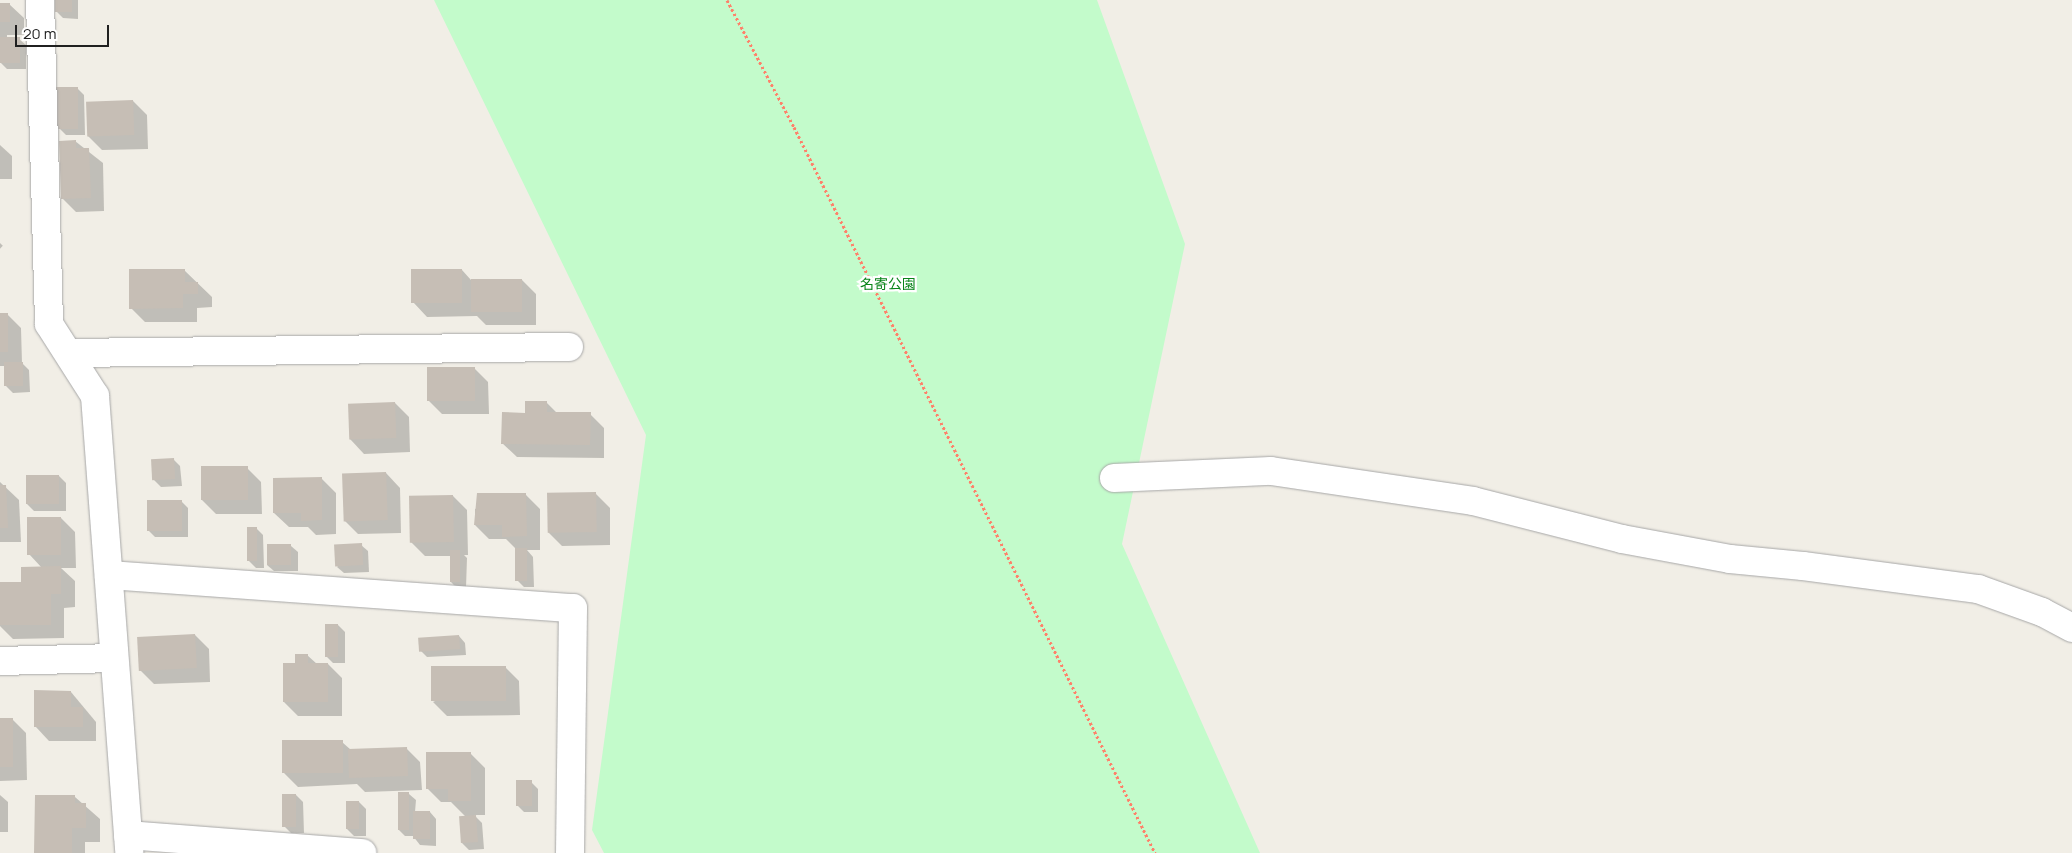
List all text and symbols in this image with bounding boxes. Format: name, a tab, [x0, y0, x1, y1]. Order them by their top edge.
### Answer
scale bar	[18, 15, 111, 47]
text: 20 m	[23, 23, 56, 44]
park label: 名寄公園	[860, 276, 916, 292]

